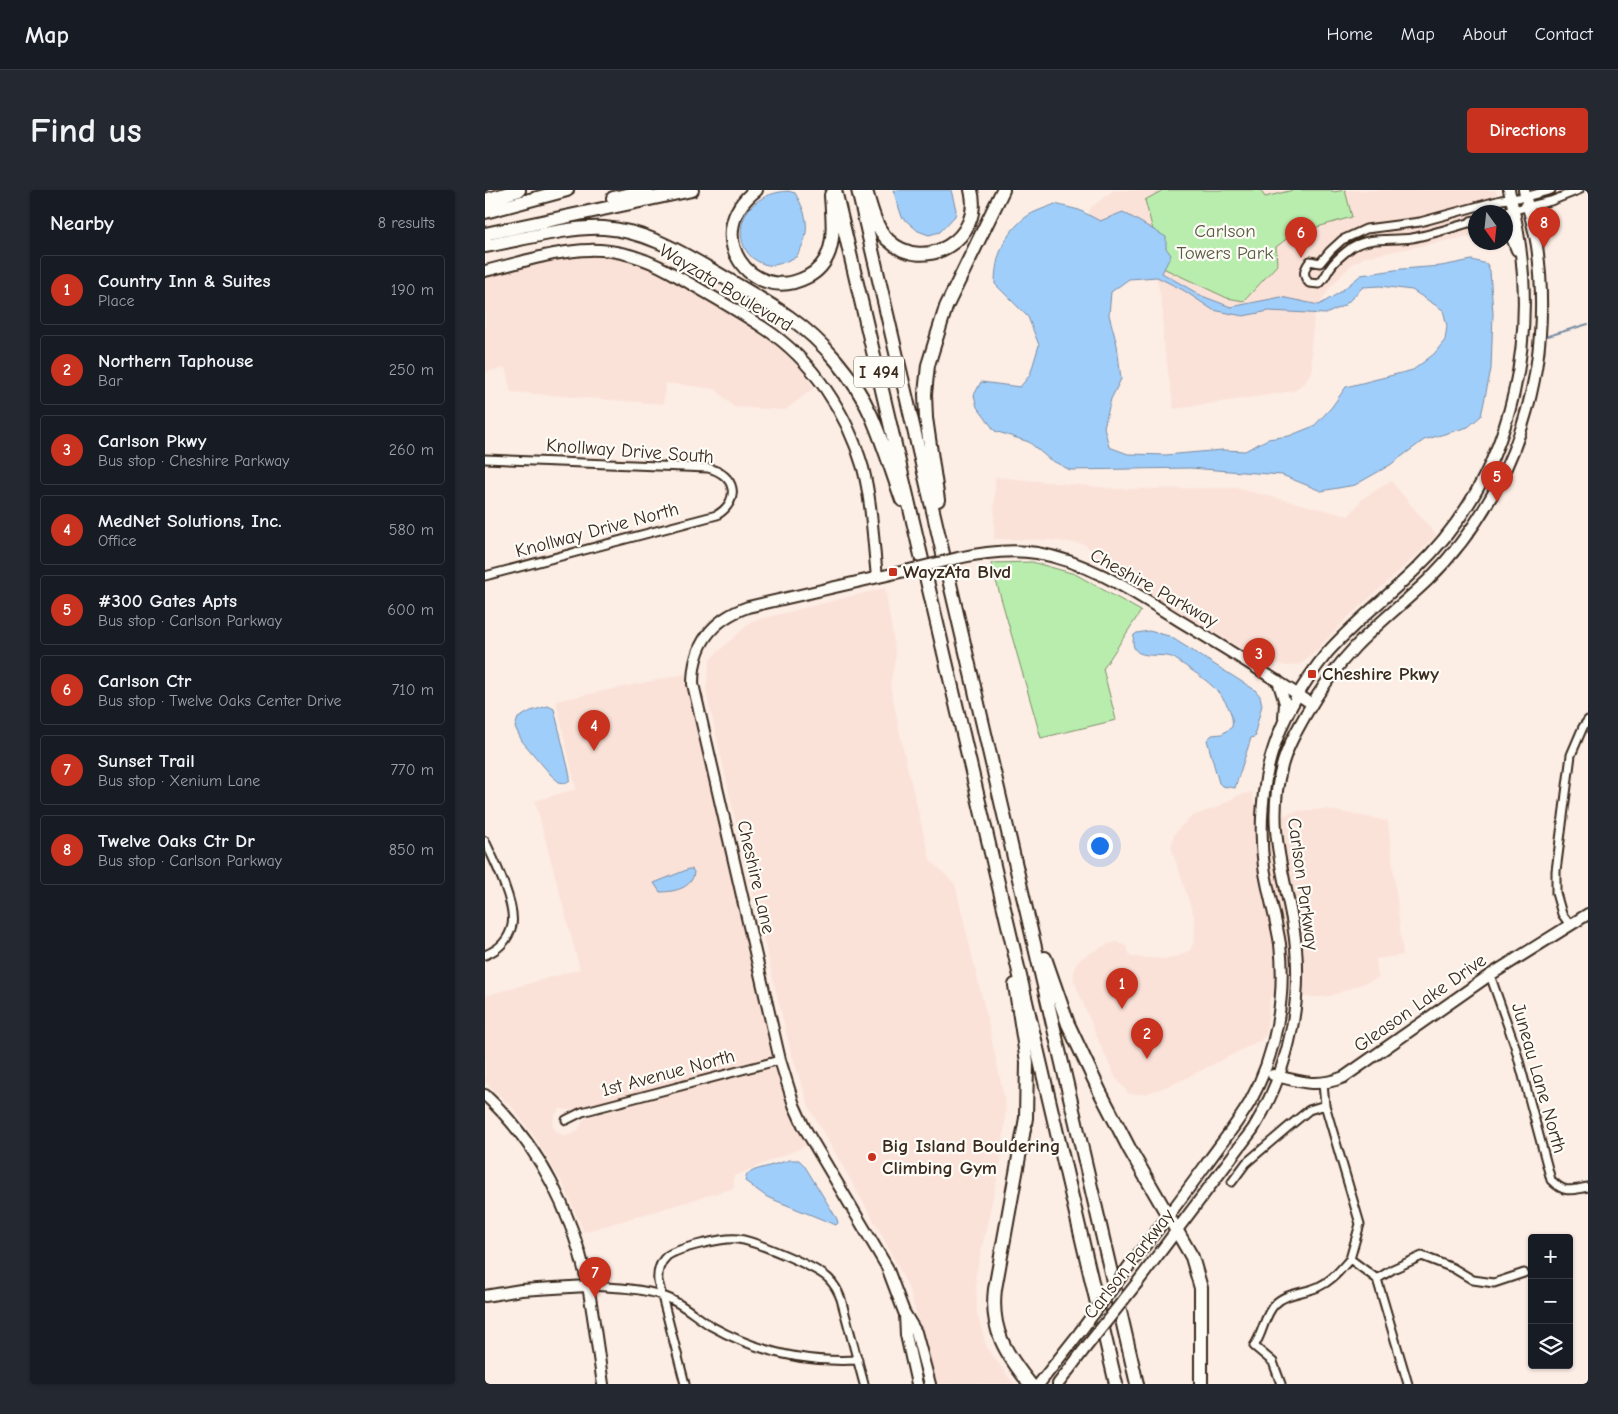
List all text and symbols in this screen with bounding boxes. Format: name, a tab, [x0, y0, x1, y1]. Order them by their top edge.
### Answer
text: Map	[25, 21, 69, 49]
text: Home	[1326, 24, 1373, 45]
text: Map	[1401, 24, 1435, 45]
text: About	[1463, 24, 1507, 45]
text: Contact	[1535, 24, 1593, 45]
button: Directions	[1467, 108, 1588, 153]
text: Find us	[30, 110, 142, 151]
north arrow	[1468, 205, 1513, 250]
pin: 8	[1528, 207, 1560, 248]
text: Nearby	[50, 211, 114, 235]
text: 8 results	[378, 214, 435, 232]
pin: 6	[1285, 217, 1317, 258]
park label: Carlson Towers Park	[1177, 220, 1274, 264]
street label: Wayzata Boulevard	[655, 239, 797, 337]
text: Country Inn & Suites	[98, 270, 271, 292]
text: 1	[64, 281, 70, 299]
text: 190 m	[391, 281, 434, 299]
text: Place	[98, 292, 134, 310]
text: Northern Taphouse	[98, 350, 253, 372]
road number: I 494	[854, 356, 904, 388]
text: 2	[63, 361, 71, 379]
text: 250 m	[389, 361, 434, 379]
text: Bar	[98, 372, 123, 390]
text: Carlson Pkwy	[98, 430, 206, 452]
street label: Knollway Drive South	[545, 434, 715, 468]
text: 3	[63, 441, 71, 459]
text: 260 m	[389, 441, 434, 459]
text: Bus stop · Cheshire Parkway	[98, 452, 289, 470]
pin: 5	[1481, 461, 1513, 502]
street label: Knollway Drive North	[513, 498, 681, 562]
text: MedNet Solutions, Inc.	[98, 510, 282, 532]
text: 4	[63, 521, 71, 539]
text: 580 m	[389, 521, 434, 539]
text: Office	[98, 532, 137, 550]
street label: Cheshire Parkway	[1086, 544, 1222, 632]
place label: WayzAta Blvd	[903, 561, 1011, 583]
marker: WayzAta Blvd	[887, 566, 899, 578]
text: #300 Gates Apts	[98, 590, 237, 612]
text: 5	[63, 601, 71, 619]
text: 600 m	[387, 601, 434, 619]
text: Bus stop · Carlson Parkway	[98, 612, 282, 630]
pin: 3	[1243, 638, 1275, 679]
place label: Cheshire Pkwy	[1322, 663, 1439, 685]
marker: Cheshire Pkwy	[1306, 668, 1318, 680]
text: Carlson Ctr	[98, 670, 192, 692]
text: 6	[63, 681, 71, 699]
text: 710 m	[392, 681, 434, 699]
text: Bus stop · Twelve Oaks Center Drive	[98, 692, 341, 710]
pin: 4	[578, 710, 610, 751]
text: Sunset Trail	[98, 750, 195, 772]
text: 7	[63, 761, 71, 779]
text: 770 m	[391, 761, 434, 779]
text: Bus stop · Xenium Lane	[98, 772, 260, 790]
street label: Carlson Parkway	[1283, 816, 1323, 952]
street label: Cheshire Lane	[732, 818, 780, 936]
text: Twelve Oaks Ctr Dr	[98, 830, 255, 852]
your location	[1087, 833, 1113, 859]
text: 8	[63, 841, 71, 859]
text: 850 m	[389, 841, 434, 859]
text: Bus stop · Carlson Parkway	[98, 852, 282, 870]
street label: Gleason Lake Drive	[1350, 949, 1490, 1057]
pin: 1	[1106, 968, 1138, 1009]
street label: Juneau Lane North	[1507, 1000, 1571, 1156]
pin: 2	[1131, 1018, 1163, 1059]
street label: 1st Avenue North	[599, 1045, 737, 1101]
place label: Big Island Bouldering Climbing Gym	[882, 1135, 1060, 1179]
marker: Big Island Bouldering Climbing Gym	[866, 1151, 878, 1163]
street label: Carlson Parkway	[1079, 1204, 1179, 1323]
map controls	[1528, 1234, 1573, 1369]
button: +	[1528, 1234, 1573, 1279]
pin: 7	[579, 1257, 611, 1298]
button: −	[1528, 1279, 1573, 1324]
button: layers	[1528, 1324, 1573, 1369]

